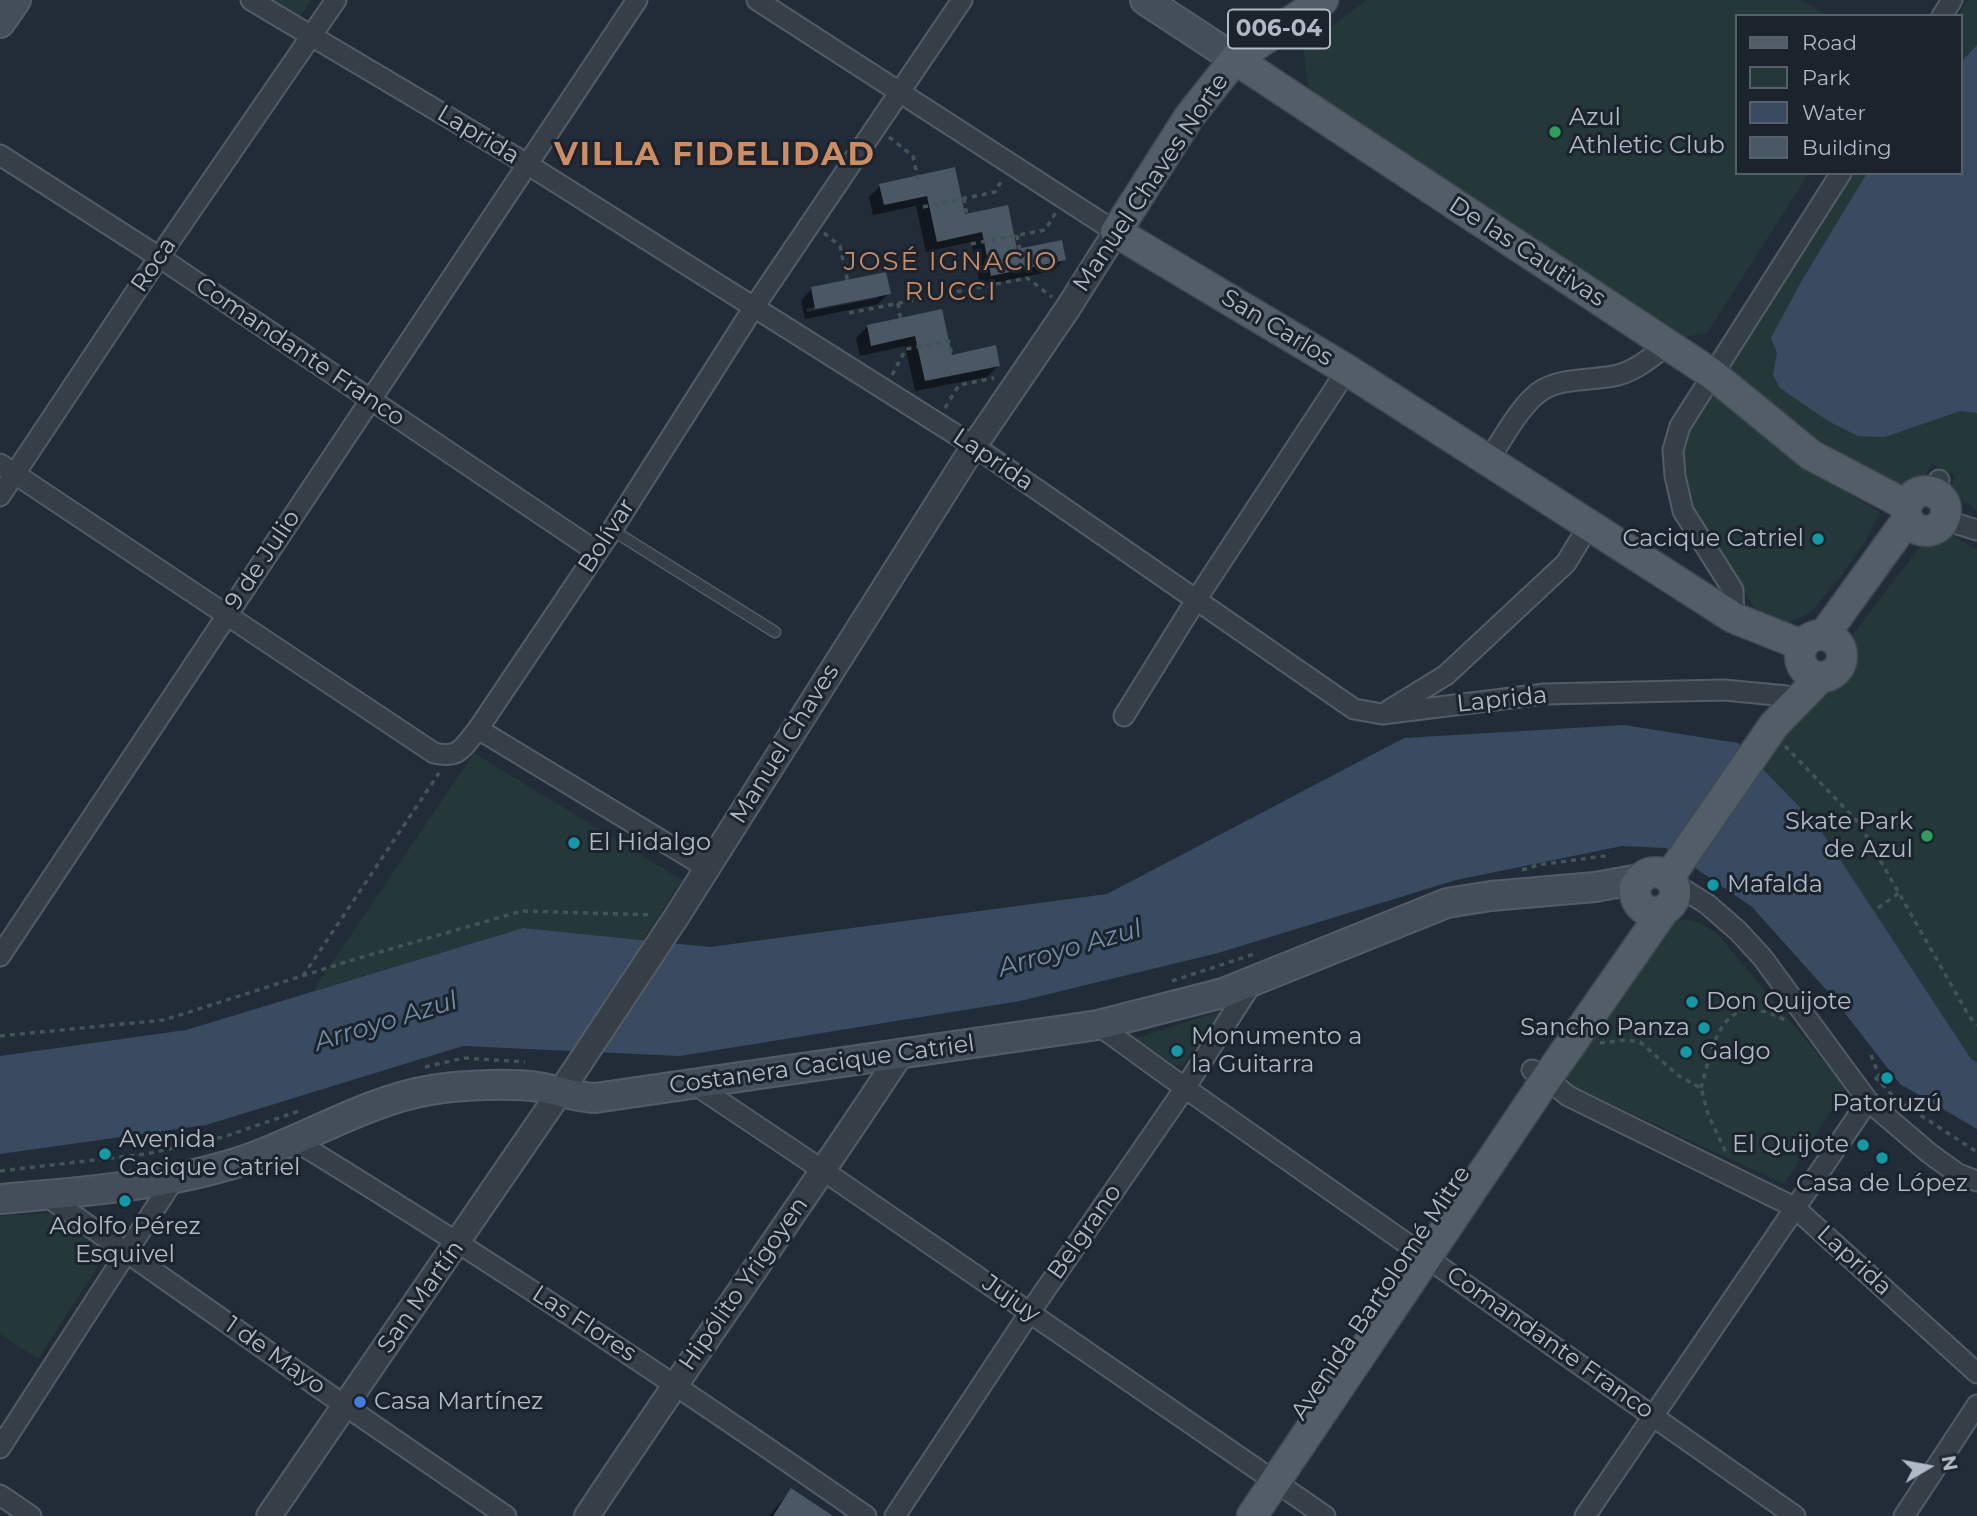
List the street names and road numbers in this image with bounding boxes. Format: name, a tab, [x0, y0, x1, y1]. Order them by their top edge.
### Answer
road number: 006-04	[1228, 10, 1330, 48]
street label: Manuel Chaves Norte	[1067, 68, 1235, 298]
street label: Laprida	[432, 99, 524, 171]
street label: De las Cautivas	[1443, 191, 1611, 313]
street label: Roca	[125, 232, 183, 298]
street label: Comandante Franco	[190, 271, 410, 433]
street label: San Carlos	[1216, 283, 1338, 373]
street label: Laprida	[947, 423, 1039, 497]
street label: Bolívar	[572, 494, 642, 578]
street label: 9 de Julio	[219, 505, 307, 615]
street label: Manuel Chaves	[724, 659, 846, 829]
street label: Laprida	[1455, 681, 1549, 719]
street label: Costanera Cacique Catriel	[667, 1029, 977, 1101]
street label: Avenida Bartolomé Mitre	[1285, 1161, 1477, 1425]
street label: Belgrano	[1042, 1179, 1128, 1285]
street label: Hipólito Yrigoyen	[673, 1192, 815, 1376]
street label: Laprida	[1811, 1220, 1897, 1302]
street label: San Martín	[372, 1235, 470, 1359]
street label: Comandante Franco	[1441, 1261, 1659, 1425]
street label: Jujuy	[977, 1269, 1045, 1329]
street label: Las Flores	[526, 1280, 642, 1368]
street label: 1 de Mayo	[219, 1311, 331, 1401]

